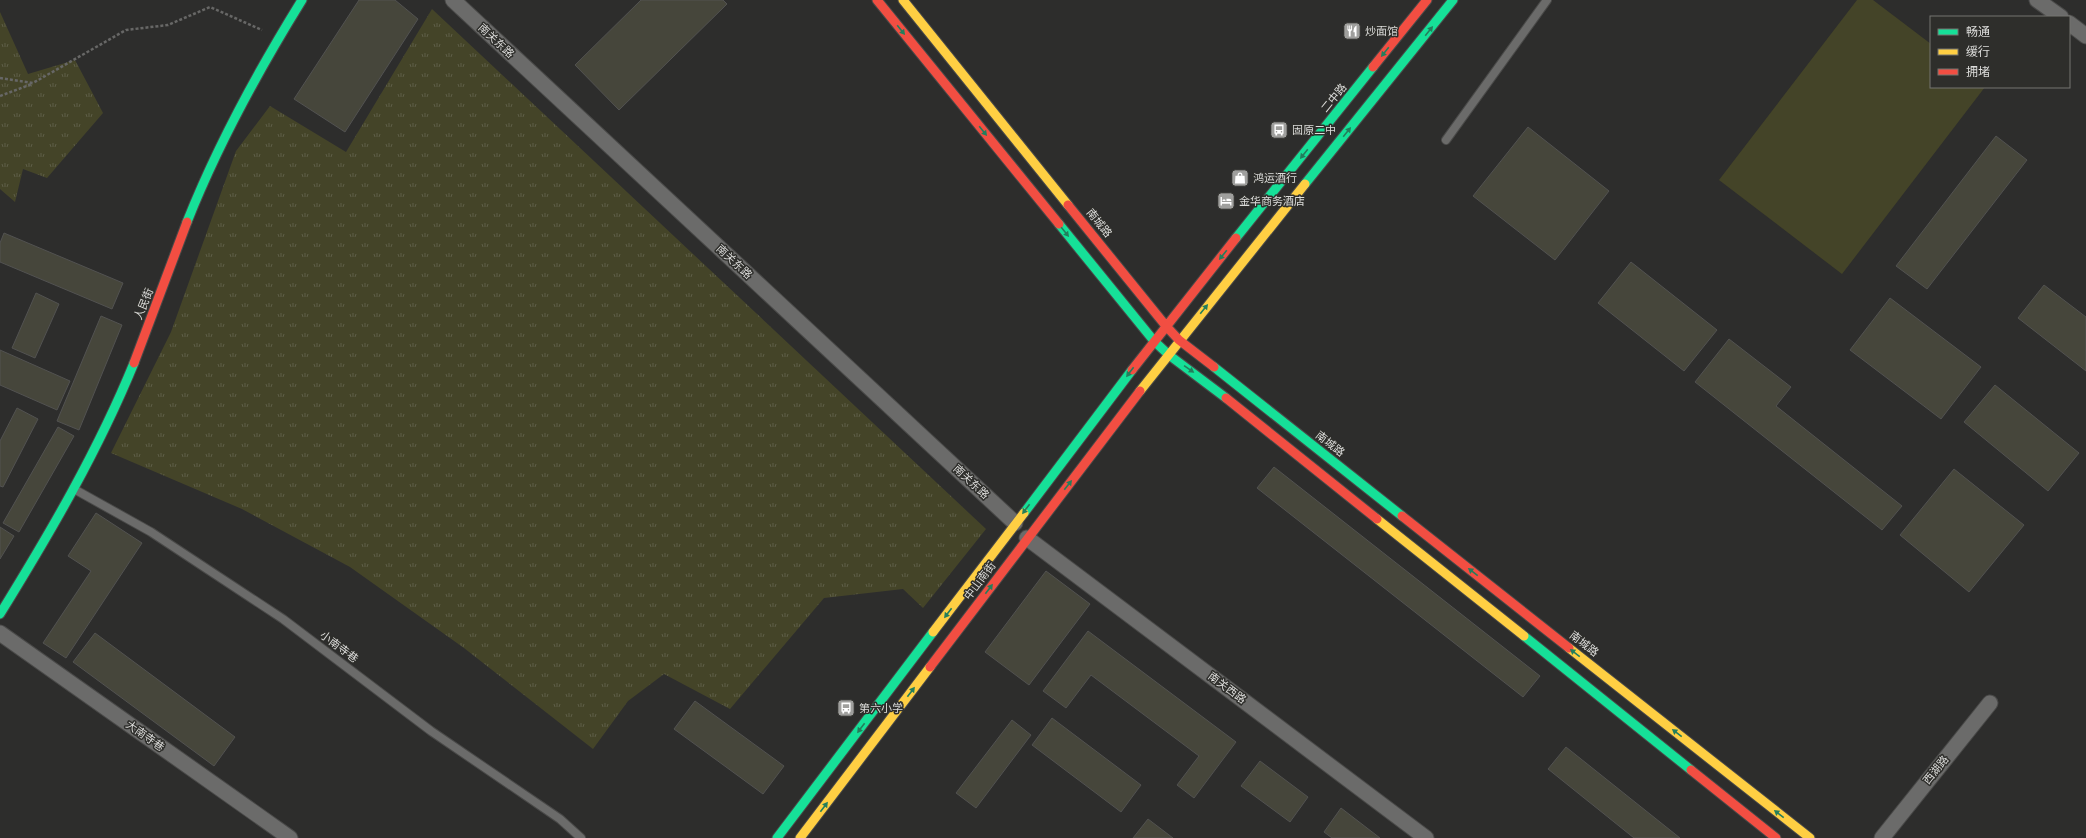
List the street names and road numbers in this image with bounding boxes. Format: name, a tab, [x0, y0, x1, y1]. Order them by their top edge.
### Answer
street label: 南关东路	[475, 21, 517, 61]
street label: 二中路	[1319, 81, 1349, 115]
street label: 南城路	[1084, 206, 1114, 240]
street label: 南关东路	[713, 242, 755, 282]
street label: 人民街	[132, 286, 156, 322]
street label: 南城路	[1313, 429, 1347, 459]
street label: 南关东路	[950, 462, 992, 502]
street label: 中山南街	[962, 560, 998, 602]
street label: 小南寺巷	[318, 629, 360, 665]
street label: 南城路	[1567, 629, 1601, 659]
street label: 南关西路	[1206, 670, 1248, 706]
street label: 大南寺巷	[123, 718, 167, 754]
street label: 西湖路	[1921, 753, 1951, 787]

